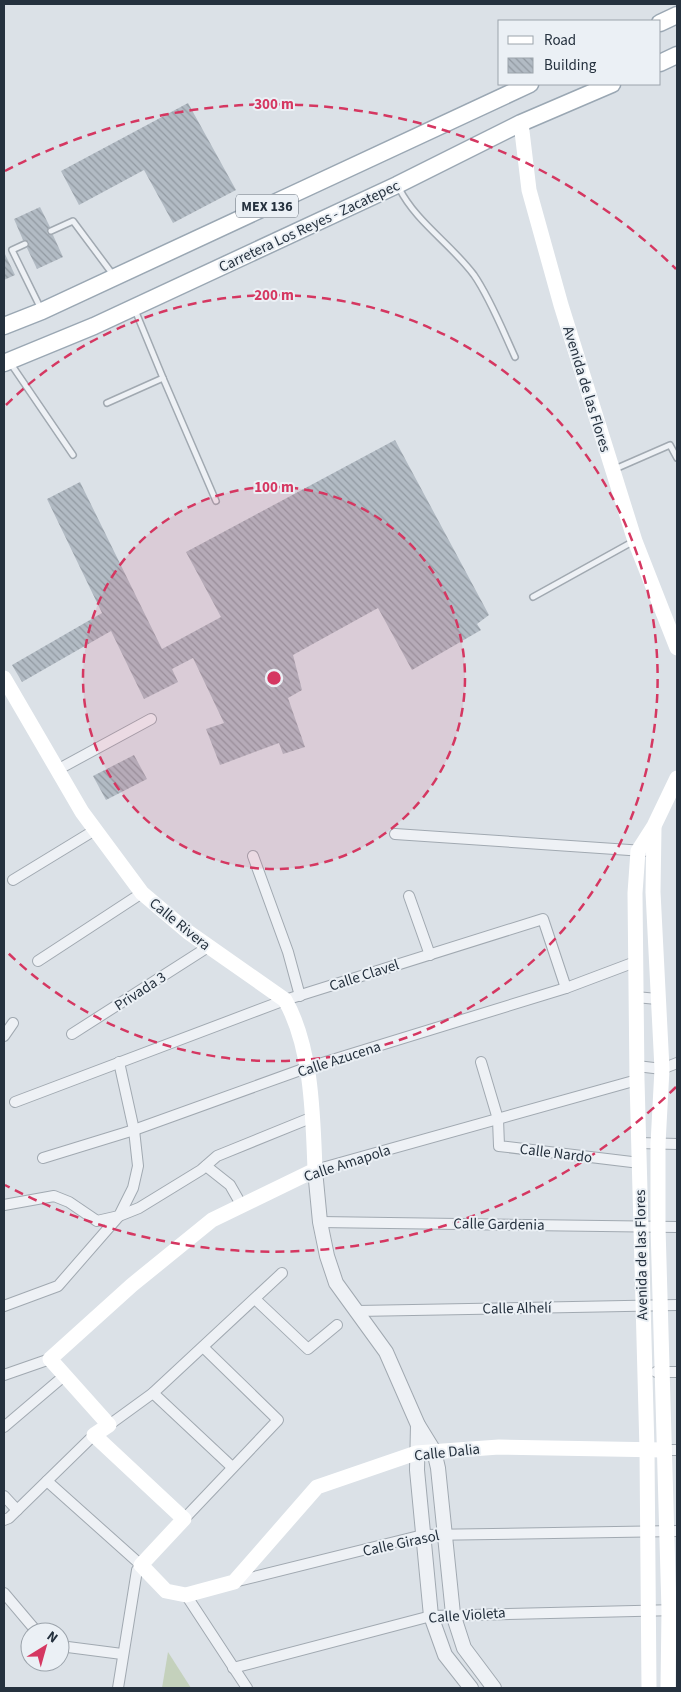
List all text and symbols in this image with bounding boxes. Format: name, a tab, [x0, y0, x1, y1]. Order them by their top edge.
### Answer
legend	[498, 20, 661, 85]
text: Road	[544, 30, 576, 51]
text: Building	[544, 55, 597, 76]
text: 300 m	[254, 94, 294, 115]
street label: Carretera Los Reyes - Zacatepec	[215, 175, 403, 278]
road number: MEX 136	[236, 195, 298, 218]
text: 200 m	[254, 285, 294, 306]
street label: Avenida de las Flores	[557, 324, 616, 455]
text: 100 m	[254, 477, 294, 498]
centre of rings	[265, 669, 283, 687]
street label: Calle Rivera	[145, 893, 215, 956]
street label: Calle Clavel	[326, 954, 402, 997]
street label: Privada 3	[110, 967, 170, 1016]
street label: Calle Azucena	[295, 1036, 384, 1083]
street label: Calle Nardo	[518, 1139, 593, 1168]
street label: Calle Amapola	[301, 1140, 393, 1187]
street label: Avenida de las Flores	[630, 1189, 653, 1321]
street label: Calle Gardenia	[453, 1213, 545, 1236]
street label: Calle Alhelí	[482, 1297, 553, 1320]
street label: Calle Dalia	[413, 1439, 481, 1466]
street label: Calle Girasol	[361, 1525, 442, 1562]
street label: Calle Violeta	[428, 1602, 506, 1629]
north arrow	[20, 1622, 70, 1672]
text: N	[42, 1627, 62, 1648]

